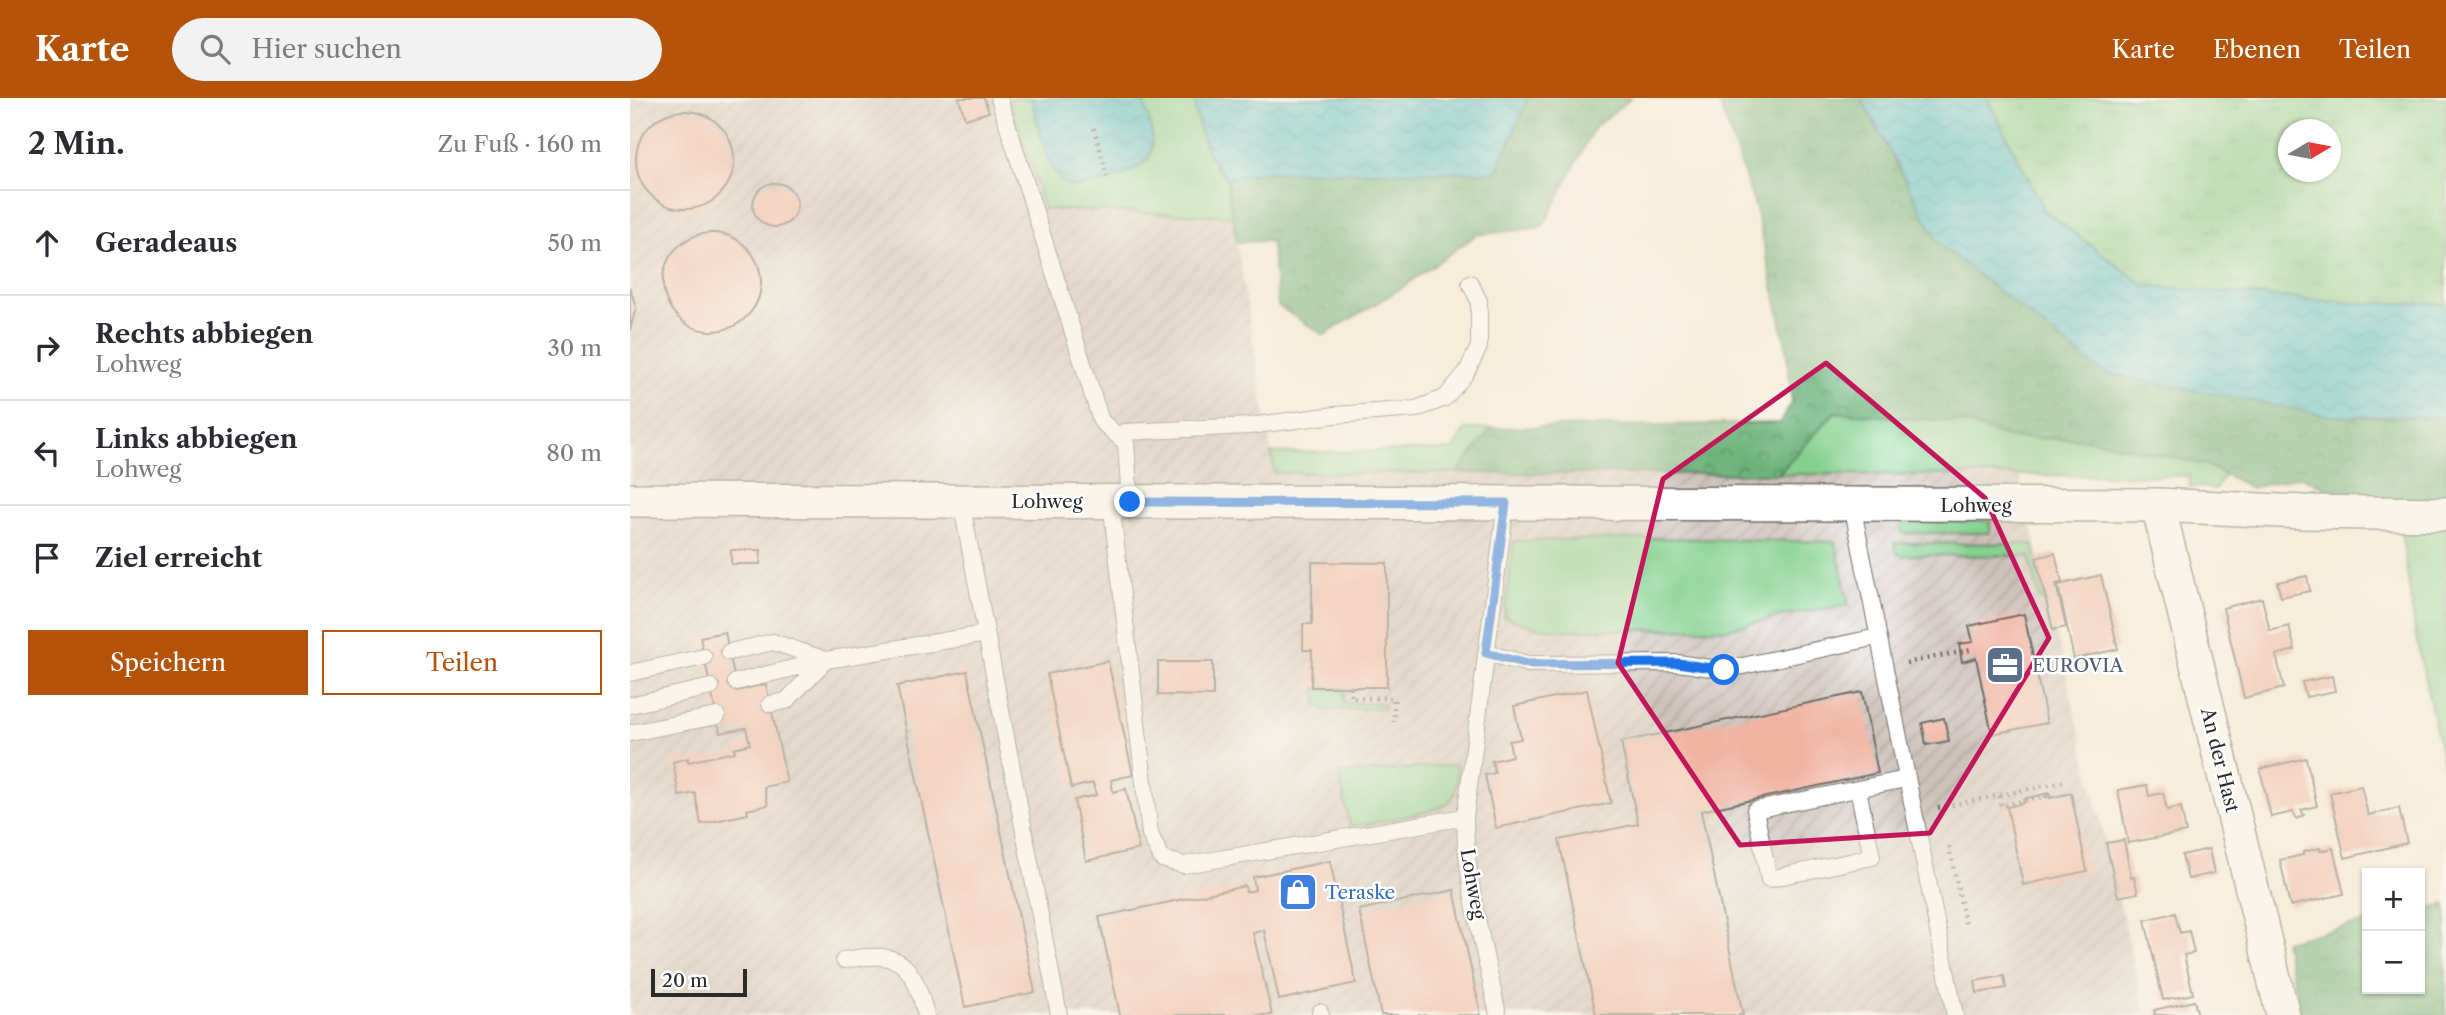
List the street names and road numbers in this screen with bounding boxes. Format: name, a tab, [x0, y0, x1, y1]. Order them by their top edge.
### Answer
street label: Lohweg	[1011, 490, 1084, 513]
street label: Lohweg	[1940, 494, 2013, 517]
street label: An der Hast	[2196, 704, 2244, 815]
street label: Lohweg	[1455, 847, 1491, 922]

